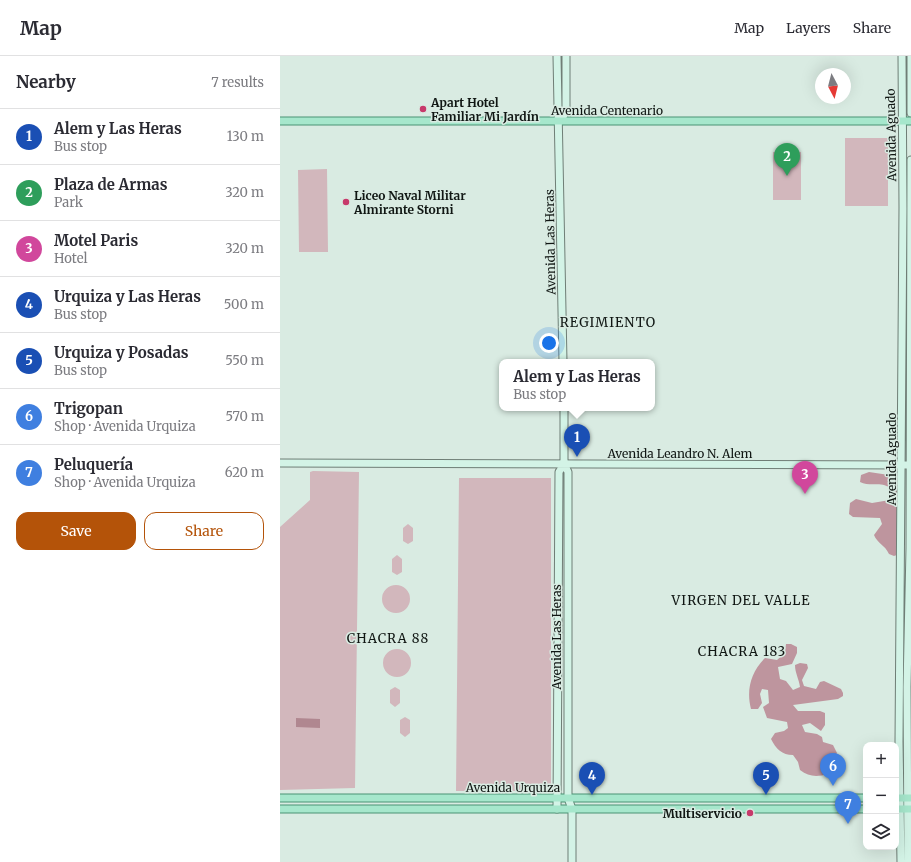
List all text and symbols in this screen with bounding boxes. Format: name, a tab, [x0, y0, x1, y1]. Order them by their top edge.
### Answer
text: Map	[20, 16, 62, 40]
text: Map	[734, 19, 764, 37]
text: Layers	[786, 19, 831, 37]
text: Share	[853, 19, 891, 37]
north arrow	[815, 68, 851, 104]
text: Nearby	[16, 71, 76, 93]
text: 7 results	[211, 74, 264, 91]
street label: Avenida Aguado	[883, 88, 899, 183]
place label: Apart Hotel Familiar Mi Jardín	[430, 95, 539, 124]
street label: Avenida Centenario	[550, 103, 663, 118]
marker: Apart Hotel Familiar Mi Jardín	[418, 104, 428, 114]
text: Alem y Las Heras	[54, 119, 182, 138]
text: 1	[26, 128, 32, 145]
text: 130 m	[227, 128, 264, 145]
text: Bus stop	[54, 138, 107, 155]
pin: 2	[774, 143, 800, 176]
text: Plaza de Armas	[54, 175, 167, 194]
text: 2	[25, 184, 33, 201]
text: 320 m	[225, 184, 264, 201]
place label: Liceo Naval Militar Almirante Storni	[353, 188, 466, 217]
street label: Avenida Las Heras	[542, 189, 558, 296]
text: Park	[54, 194, 83, 211]
marker: Liceo Naval Militar Almirante Storni	[341, 197, 351, 207]
text: Motel Paris	[54, 231, 138, 250]
text: 3	[25, 240, 33, 257]
text: 320 m	[225, 240, 264, 257]
text: Hotel	[54, 250, 87, 267]
text: Urquiza y Las Heras	[54, 287, 201, 306]
text: 4	[25, 296, 33, 313]
text: 500 m	[224, 296, 264, 313]
text: Bus stop	[54, 306, 107, 323]
district label: REGIMIENTO	[560, 314, 656, 331]
your location	[539, 333, 559, 353]
text: Urquiza y Posadas	[54, 343, 189, 362]
text: 5	[25, 352, 33, 369]
text: 550 m	[225, 352, 264, 369]
popup	[499, 359, 655, 411]
text: Bus stop	[54, 362, 107, 379]
text: Alem y Las Heras	[513, 367, 641, 386]
text: Bus stop	[513, 386, 566, 403]
text: Trigopan	[54, 399, 123, 418]
text: 6	[25, 408, 33, 425]
text: 570 m	[226, 408, 264, 425]
street label: Avenida Aguado	[884, 412, 899, 507]
text: Shop · Avenida Urquiza	[54, 418, 196, 435]
pin: 1	[564, 424, 590, 457]
street label: Avenida Leandro N. Alem	[607, 446, 752, 461]
text: Peluquería	[54, 455, 133, 474]
pin: 3	[792, 461, 818, 494]
text: 7	[25, 464, 33, 481]
text: 620 m	[225, 464, 264, 481]
text: Shop · Avenida Urquiza	[54, 474, 196, 491]
button: Save	[16, 512, 136, 550]
button: Share	[144, 512, 264, 550]
street label: Avenida Las Heras	[549, 584, 564, 691]
district label: VIRGEN DEL VALLE	[671, 592, 810, 609]
district label: CHACRA 88	[347, 630, 429, 647]
district label: CHACRA 183	[698, 643, 786, 660]
map controls	[863, 742, 899, 850]
button: +	[863, 742, 899, 778]
pin: 6	[820, 753, 846, 786]
pin: 4	[579, 762, 605, 795]
pin: 5	[753, 762, 779, 795]
button: −	[863, 778, 899, 814]
street label: Avenida Urquiza	[465, 780, 561, 795]
pin: 7	[835, 791, 861, 824]
place label: Multiservicio	[663, 806, 742, 821]
marker: Multiservicio	[745, 808, 755, 818]
button: layers	[863, 814, 899, 850]

